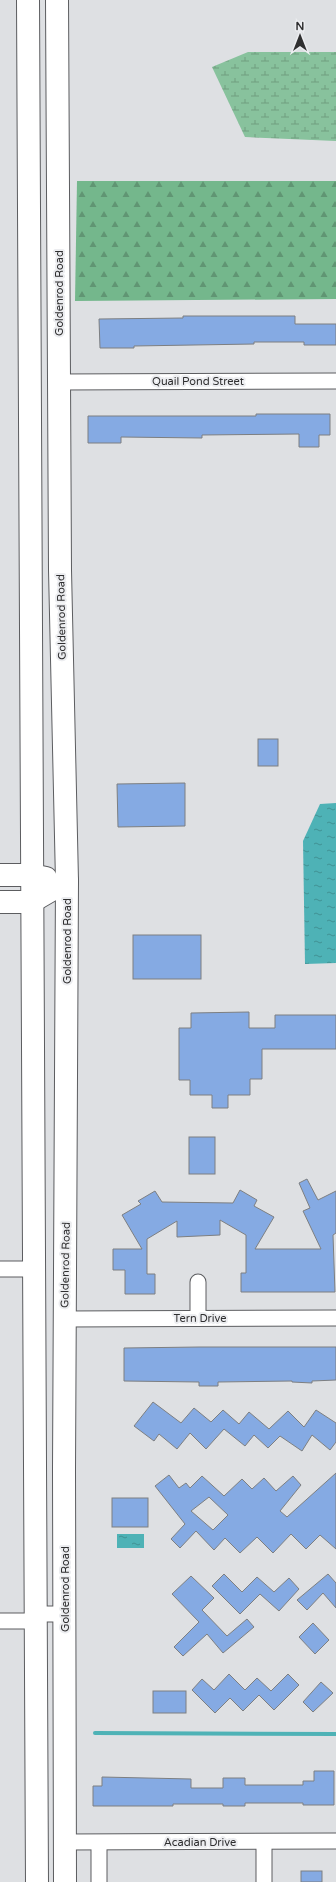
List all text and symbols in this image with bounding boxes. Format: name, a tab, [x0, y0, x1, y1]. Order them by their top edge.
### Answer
north arrow	[280, 16, 320, 56]
text: N	[296, 20, 304, 33]
street label: Goldenrod Road	[53, 250, 66, 336]
street label: Quail Pond Street	[152, 375, 244, 388]
street label: Goldenrod Road	[54, 574, 69, 660]
street label: Goldenrod Road	[61, 898, 74, 984]
street label: Goldenrod Road	[58, 1222, 73, 1308]
street label: Tern Drive	[173, 1312, 227, 1325]
street label: Goldenrod Road	[59, 1546, 72, 1632]
street label: Acadian Drive	[164, 1836, 236, 1849]

